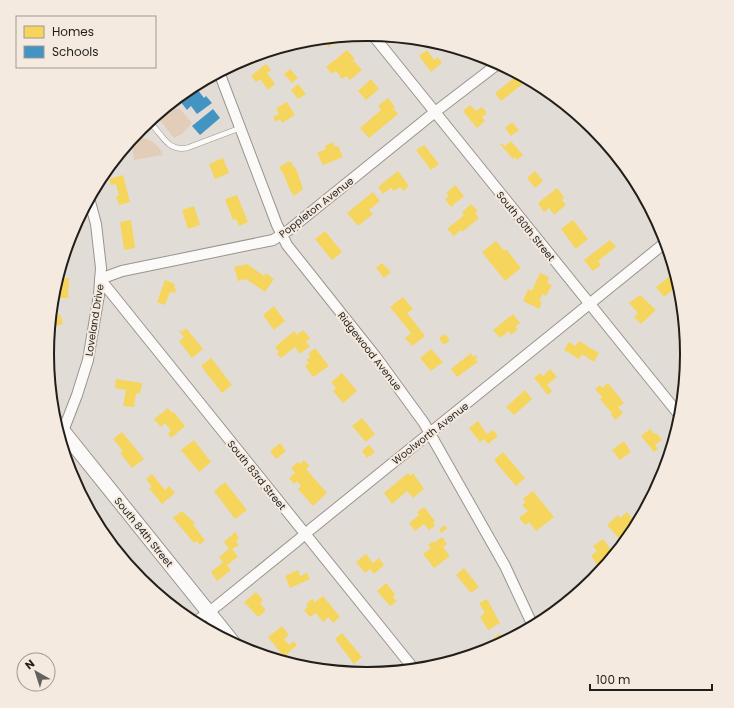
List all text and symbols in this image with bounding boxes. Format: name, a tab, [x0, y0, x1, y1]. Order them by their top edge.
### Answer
legend	[16, 16, 156, 68]
text: Homes	[52, 23, 94, 40]
text: Schools	[52, 43, 99, 60]
street label: Poppleton Avenue	[276, 173, 357, 241]
street label: South 80th Street	[493, 188, 559, 265]
street label: Loveland Drive	[81, 283, 108, 357]
street label: Ridgewood Avenue	[334, 309, 405, 394]
street label: Woolworth Avenue	[389, 399, 472, 468]
street label: South 83rd Street	[224, 437, 290, 514]
street label: South 84th Street	[111, 494, 177, 571]
north arrow	[16, 652, 56, 692]
text: N	[21, 655, 38, 673]
scale bar	[590, 666, 712, 692]
text: 100 m	[596, 671, 630, 688]

